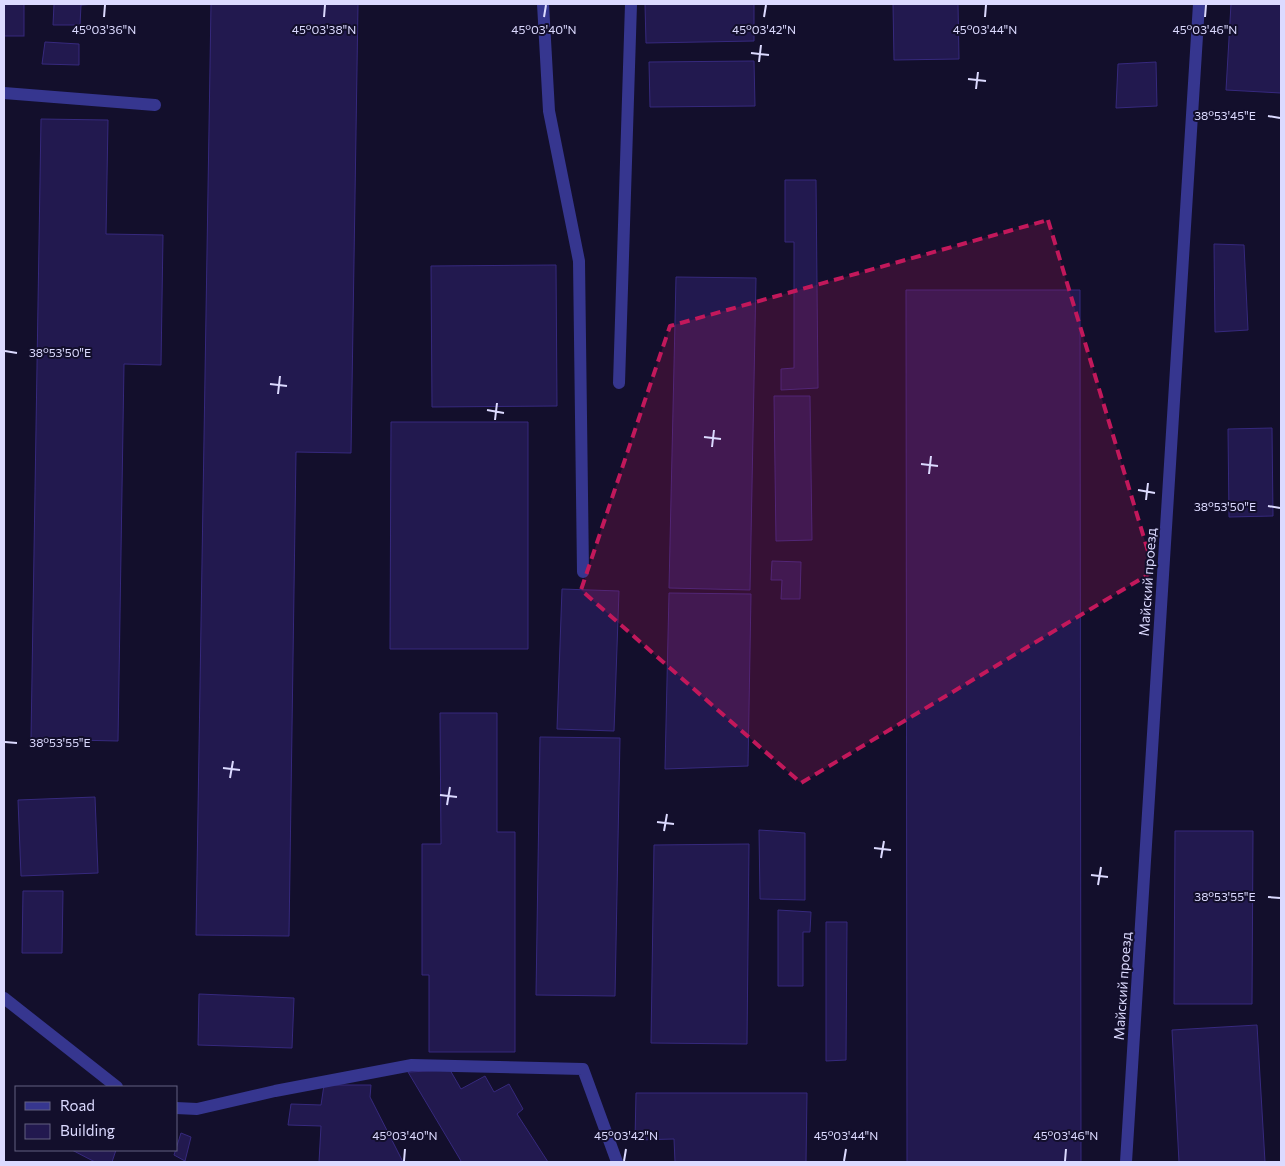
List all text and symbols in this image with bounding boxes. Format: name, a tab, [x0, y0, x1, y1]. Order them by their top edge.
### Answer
text: 45°03'36"N	[72, 22, 136, 36]
text: 45°03'38"N	[292, 22, 356, 36]
text: 45°03'40"N	[511, 22, 577, 36]
text: 45°03'42"N	[732, 22, 796, 36]
text: 45°03'44"N	[953, 22, 1017, 36]
text: 45°03'46"N	[1173, 22, 1237, 36]
text: 38°53'45"E	[1194, 108, 1256, 122]
text: 38°53'50"E	[29, 345, 91, 359]
text: 38°53'50"E	[1194, 499, 1256, 513]
street label: Майский проезд	[1135, 527, 1159, 637]
text: 38°53'55"E	[29, 735, 91, 749]
text: 38°53'55"E	[1194, 889, 1256, 903]
street label: Майский проезд	[1110, 931, 1134, 1041]
legend	[15, 1086, 178, 1151]
text: Road	[60, 1096, 95, 1114]
text: Building	[60, 1121, 115, 1139]
text: 45°03'40"N	[372, 1128, 438, 1142]
text: 45°03'42"N	[594, 1128, 658, 1142]
text: 45°03'44"N	[814, 1128, 878, 1142]
text: 45°03'46"N	[1034, 1128, 1098, 1142]

